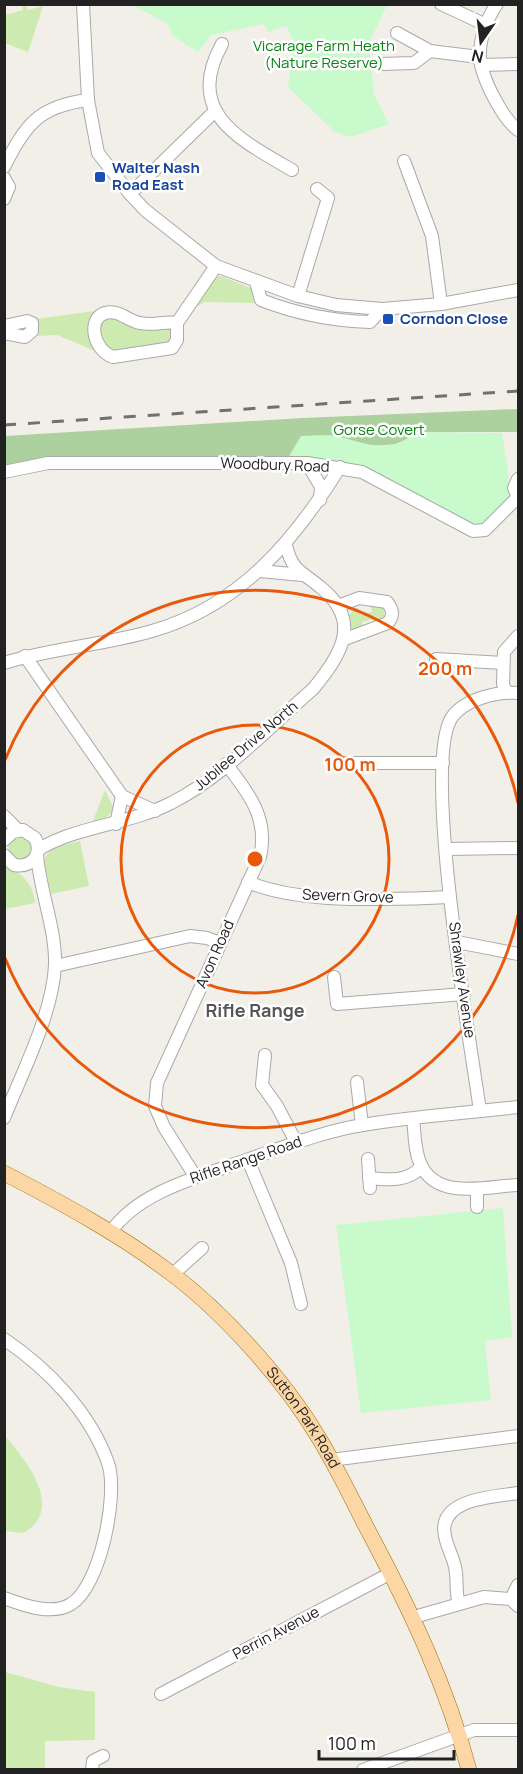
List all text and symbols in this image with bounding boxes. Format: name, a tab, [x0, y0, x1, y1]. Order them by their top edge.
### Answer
north arrow	[451, 12, 511, 72]
park label: Vicarage Farm Heath (Nature Reserve)	[253, 35, 395, 73]
text: N	[469, 44, 486, 69]
place label: Walter Nash Road East	[112, 157, 200, 195]
marker: Walter Nash Road East	[93, 170, 107, 184]
place label: Corndon Close	[400, 308, 508, 329]
marker: Corndon Close	[381, 312, 395, 326]
park label: Gorse Covert	[333, 419, 425, 440]
street label: Woodbury Road	[220, 452, 330, 477]
text: 200 m	[418, 656, 472, 680]
street label: Jubilee Drive North	[189, 696, 302, 795]
text: 100 m	[324, 752, 376, 776]
centre of rings	[245, 849, 265, 869]
street label: Severn Grove	[302, 883, 394, 908]
street label: Avon Road	[190, 916, 239, 991]
street label: Shrawley Avenue	[444, 920, 481, 1040]
district label: Rifle Range	[205, 998, 305, 1022]
street label: Rifle Range Road	[187, 1131, 305, 1189]
street label: Sutton Park Road	[262, 1362, 345, 1472]
street label: Perrin Avenue	[229, 1601, 323, 1664]
scale bar	[319, 1723, 454, 1761]
text: 100 m	[328, 1731, 376, 1755]

